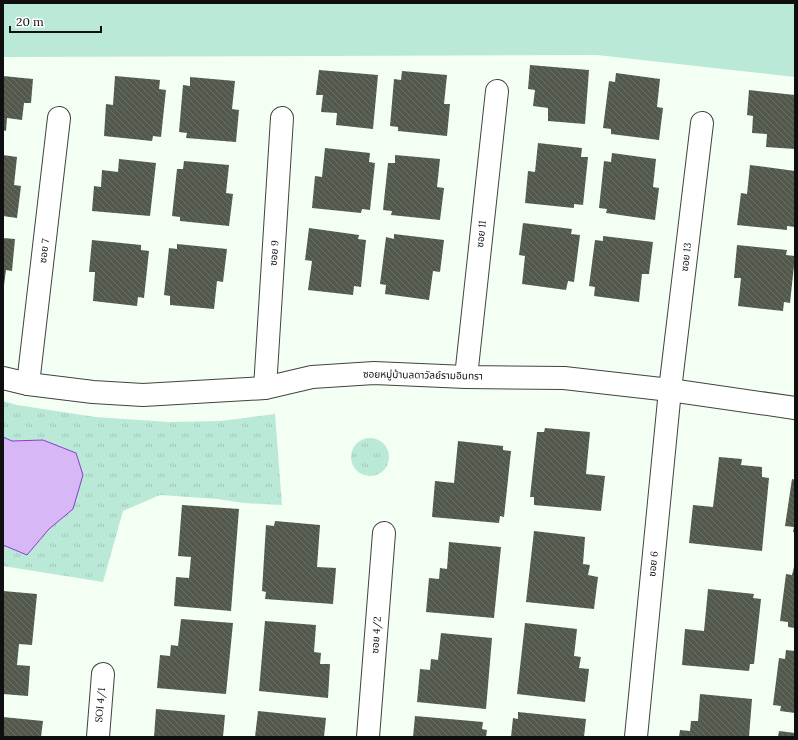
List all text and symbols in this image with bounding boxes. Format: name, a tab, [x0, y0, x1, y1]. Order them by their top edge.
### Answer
scale bar	[10, 8, 101, 34]
text: 20 m	[16, 14, 44, 29]
street label: ซอย 11	[473, 219, 489, 248]
street label: ซอย 7	[36, 238, 52, 264]
street label: ซอย 9	[267, 240, 281, 266]
street label: ซอย 13	[678, 241, 694, 272]
street label: ซอยหมู่บ้านลดาวัลย์รามอินทรา	[363, 367, 483, 383]
street label: ซอย 6	[645, 550, 661, 577]
street label: ซอย 4/2	[368, 616, 384, 654]
street label: SOI 4/1	[92, 687, 108, 723]

